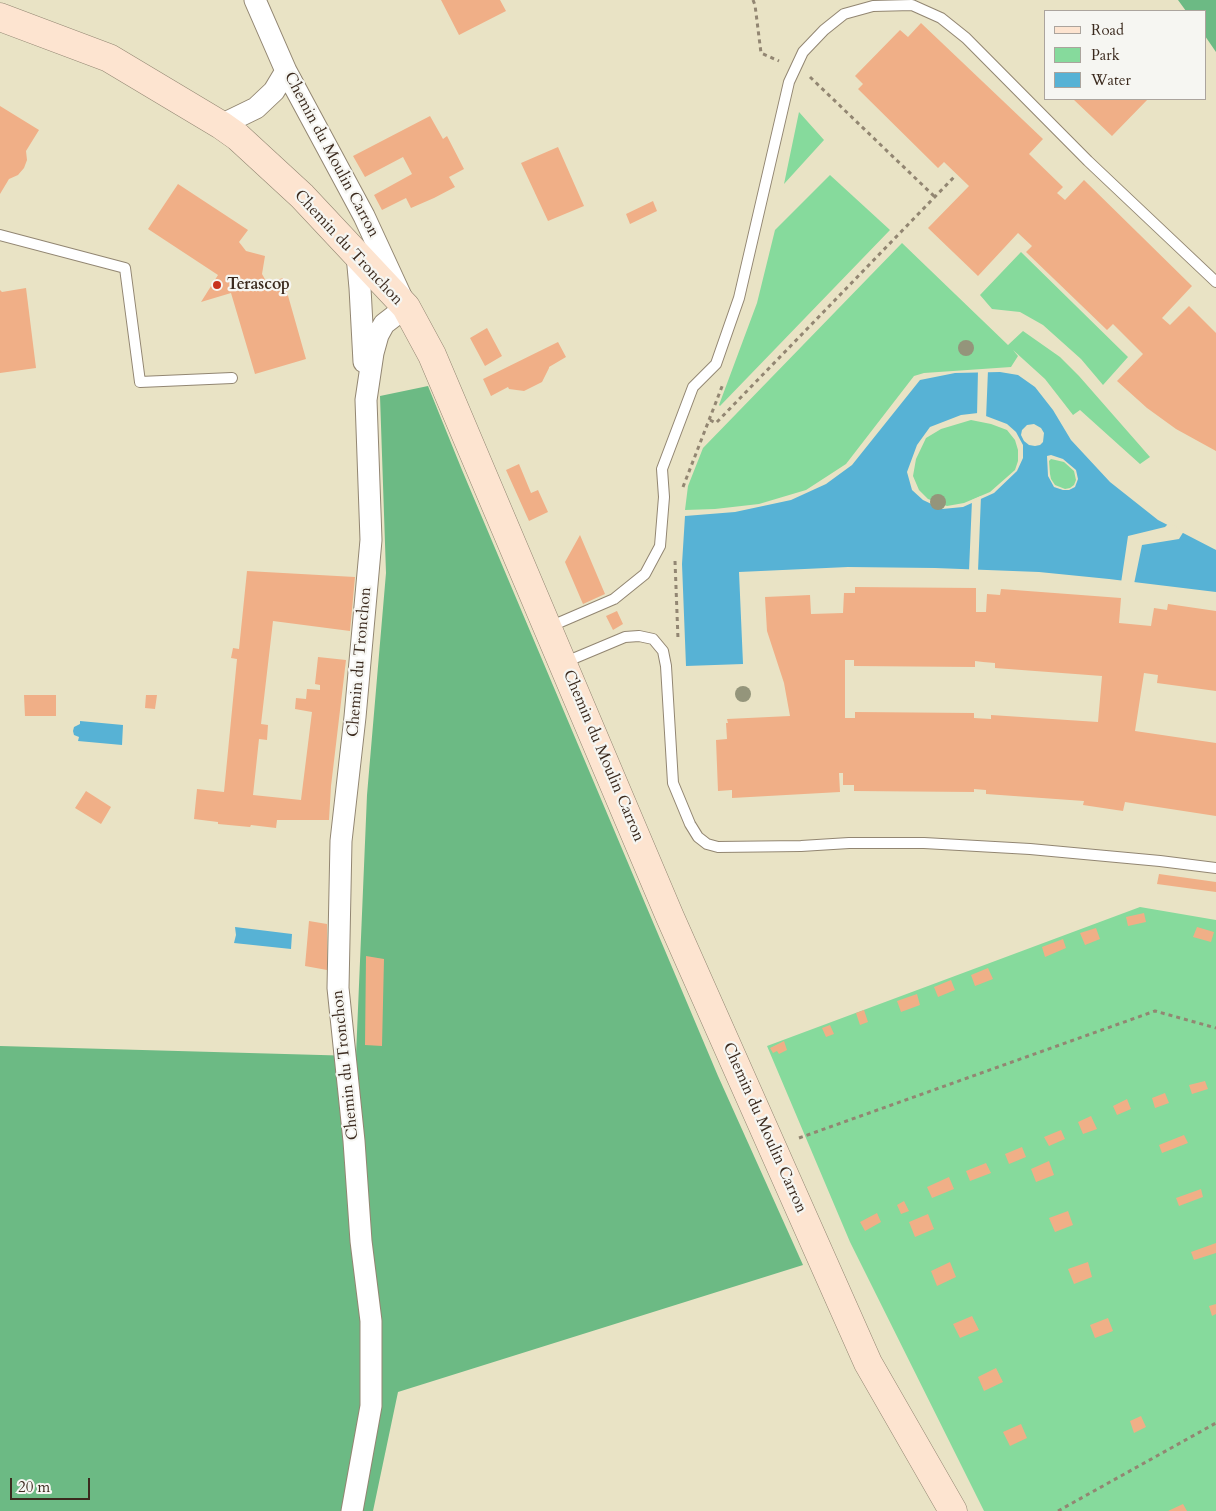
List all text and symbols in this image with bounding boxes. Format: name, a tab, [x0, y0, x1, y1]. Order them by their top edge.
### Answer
legend	[1044, 10, 1206, 100]
text: Road	[1091, 20, 1124, 40]
text: Park	[1091, 45, 1120, 65]
street label: Chemin du Moulin Carron	[279, 69, 383, 241]
text: Water	[1091, 70, 1131, 90]
street label: Chemin du Tronchon	[290, 186, 406, 310]
place label: Terascop	[227, 275, 290, 295]
marker: Terascop	[211, 279, 223, 291]
street label: Chemin du Tronchon	[344, 586, 376, 738]
street label: Chemin du Moulin Carron	[558, 667, 648, 845]
street label: Chemin du Tronchon	[329, 989, 363, 1141]
street label: Chemin du Moulin Carron	[718, 1040, 810, 1216]
scale bar	[12, 1468, 92, 1500]
text: 20 m	[18, 1477, 50, 1497]

